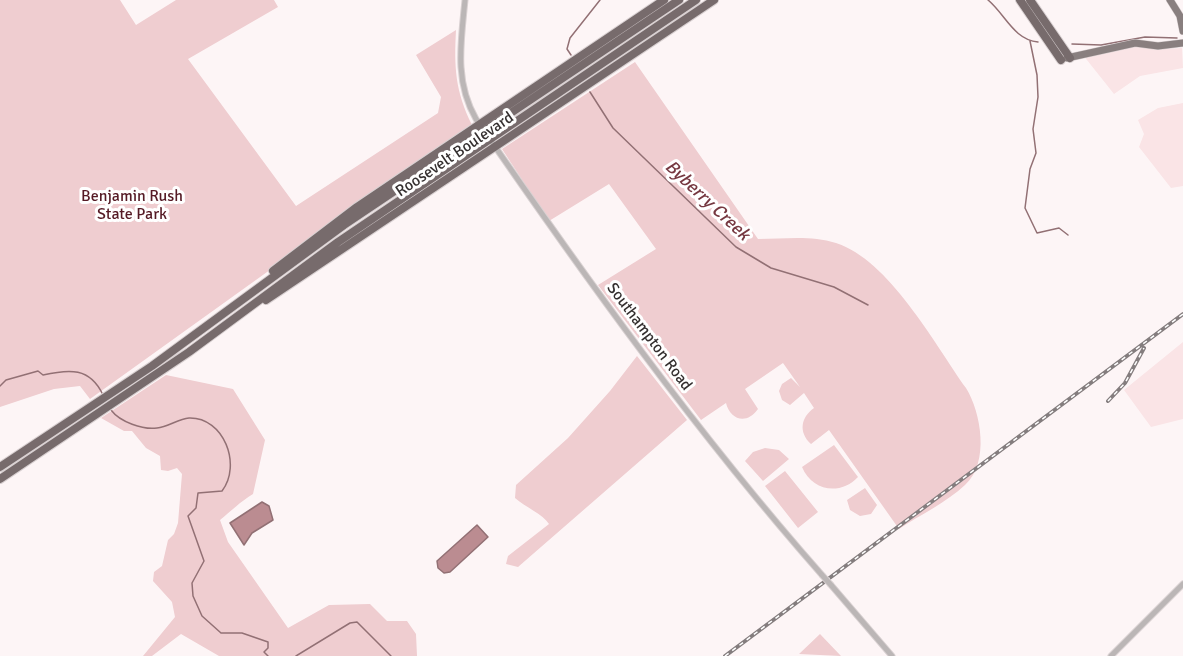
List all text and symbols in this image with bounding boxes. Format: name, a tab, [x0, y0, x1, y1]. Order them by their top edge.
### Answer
street label: Roosevelt Boulevard	[392, 108, 518, 202]
water label: Byberry Creek	[660, 156, 754, 246]
park label: Benjamin Rush State Park	[81, 187, 183, 225]
street label: Southampton Road	[602, 279, 696, 395]

